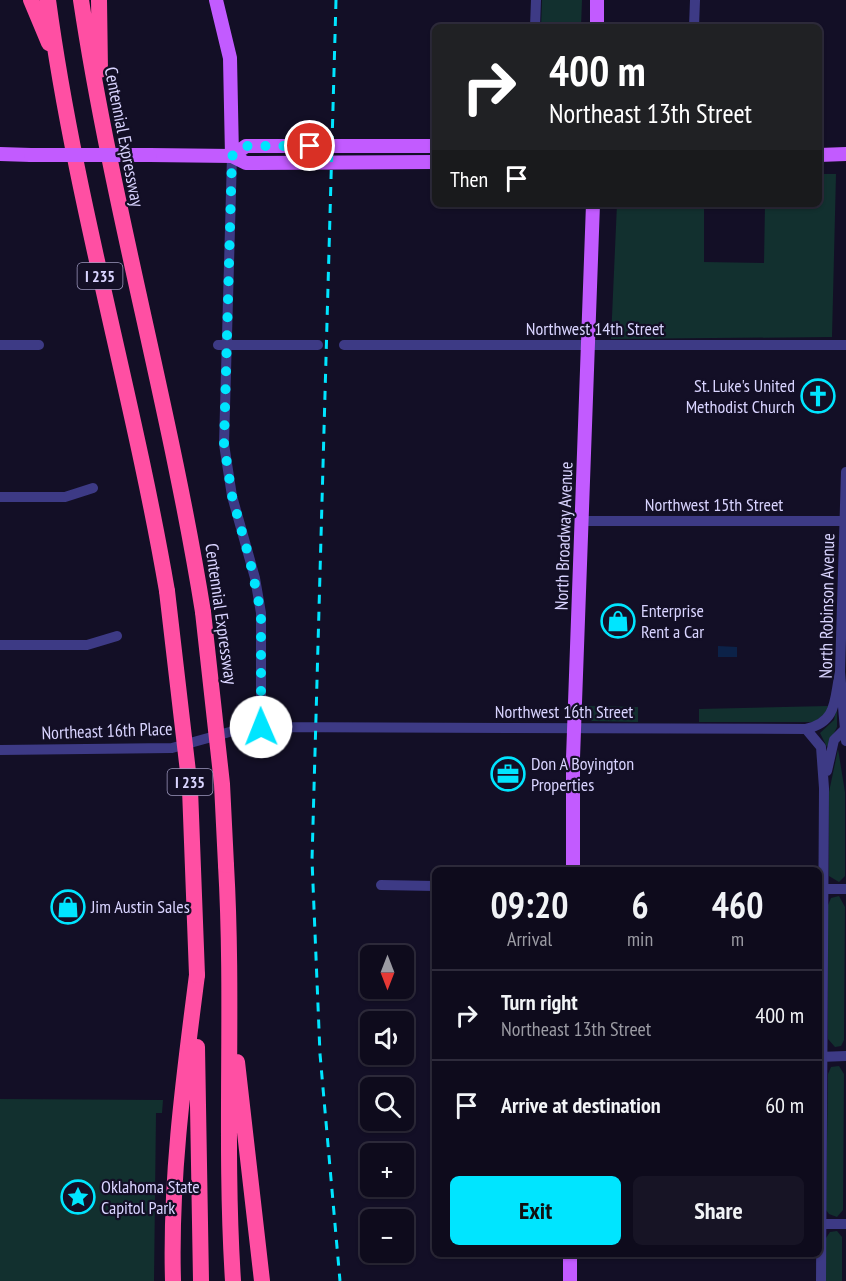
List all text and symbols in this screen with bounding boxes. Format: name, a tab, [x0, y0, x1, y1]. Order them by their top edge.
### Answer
text: 400 m	[549, 43, 646, 98]
icon: right	[450, 48, 528, 126]
street label: Centennial Expressway	[100, 65, 149, 209]
text: Northeast 13th Street	[549, 96, 752, 130]
pin	[284, 120, 335, 171]
icon: arrive	[293, 129, 326, 162]
icon: arrive	[500, 162, 533, 195]
text: Then	[450, 165, 488, 193]
road number: I 235	[78, 263, 122, 289]
street label: Northwest 14th Street	[526, 317, 664, 340]
place label: St. Luke's United Methodist Church	[686, 374, 795, 418]
church icon: St. Luke's United Methodist Church	[800, 378, 836, 414]
street label: North Broadway Avenue	[549, 461, 578, 611]
street label: Northwest 15th Street	[645, 493, 783, 516]
street label: North Robinson Avenue	[814, 533, 839, 679]
street label: Centennial Expressway	[200, 542, 243, 686]
place label: Enterprise Rent a Car	[641, 599, 704, 643]
shop icon: Enterprise Rent a Car	[600, 603, 636, 639]
position arrow	[229, 695, 293, 759]
street label: Northwest 16th Street	[495, 700, 633, 723]
street label: Northeast 16th Place	[41, 717, 173, 744]
place label: Don A Boyington Properties	[531, 752, 634, 796]
office icon: Don A Boyington Properties	[490, 756, 526, 792]
road number: I 235	[168, 769, 213, 795]
text: 09:20	[491, 881, 568, 928]
text: 6	[631, 881, 649, 928]
text: 460	[712, 881, 763, 928]
shop icon: Jim Austin Sales	[50, 889, 86, 925]
place label: Jim Austin Sales	[90, 895, 190, 918]
text: Arrival	[507, 926, 552, 952]
text: min	[627, 926, 653, 952]
text: m	[731, 926, 744, 952]
north arrow	[360, 945, 414, 999]
map controls	[360, 945, 414, 1263]
text: Turn right	[501, 988, 578, 1016]
icon: right	[450, 999, 483, 1032]
text: 400 m	[755, 1001, 804, 1029]
button: sound	[360, 1011, 414, 1065]
text: Northeast 13th Street	[501, 1016, 651, 1042]
button: search	[360, 1077, 414, 1131]
icon: arrive	[450, 1089, 483, 1122]
text: Arrive at destination	[501, 1091, 661, 1119]
text: 60 m	[765, 1091, 804, 1119]
button: +	[360, 1143, 414, 1197]
place label: Oklahoma State Capitol Park	[101, 1175, 200, 1219]
button: Exit	[450, 1176, 621, 1245]
button: Share	[633, 1176, 804, 1245]
place icon: Oklahoma State Capitol Park	[60, 1179, 96, 1215]
button: −	[360, 1209, 414, 1263]

